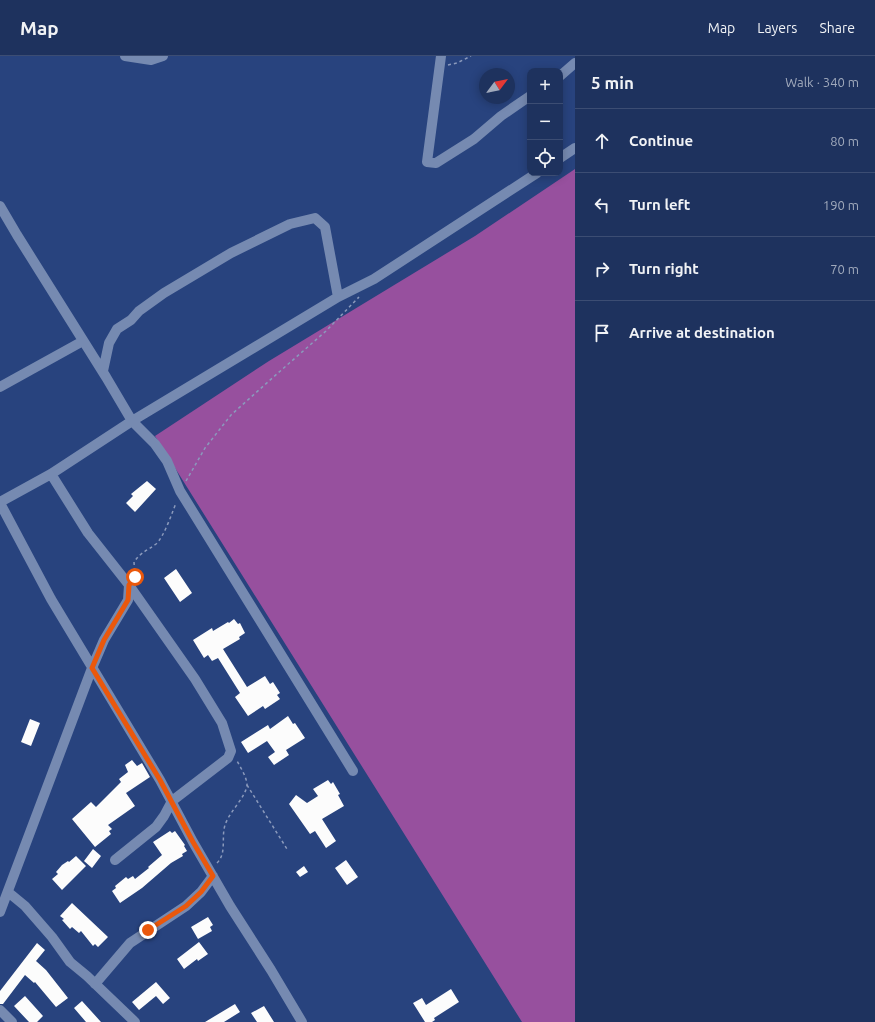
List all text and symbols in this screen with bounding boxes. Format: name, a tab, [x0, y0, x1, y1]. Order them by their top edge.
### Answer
text: Map	[20, 17, 59, 39]
text: Map	[708, 20, 735, 36]
text: Layers	[757, 20, 797, 36]
text: Share	[819, 20, 855, 36]
north arrow	[479, 68, 515, 104]
map controls	[527, 68, 563, 176]
button: +	[527, 68, 563, 104]
text: 5 min	[591, 73, 634, 92]
text: Walk · 340 m	[785, 75, 859, 89]
button: −	[527, 104, 563, 140]
icon: ahead	[591, 130, 613, 152]
text: Continue	[629, 132, 693, 149]
text: 80 m	[830, 134, 859, 148]
button: locate	[527, 140, 563, 176]
icon: left	[591, 194, 613, 216]
text: Turn left	[629, 196, 690, 213]
text: 190 m	[823, 198, 859, 212]
icon: right	[591, 258, 613, 280]
text: Turn right	[629, 260, 699, 277]
text: 70 m	[830, 262, 859, 276]
icon: arrive	[591, 322, 613, 344]
text: Arrive at destination	[629, 324, 775, 341]
route start	[126, 568, 144, 586]
route end	[139, 921, 157, 939]

